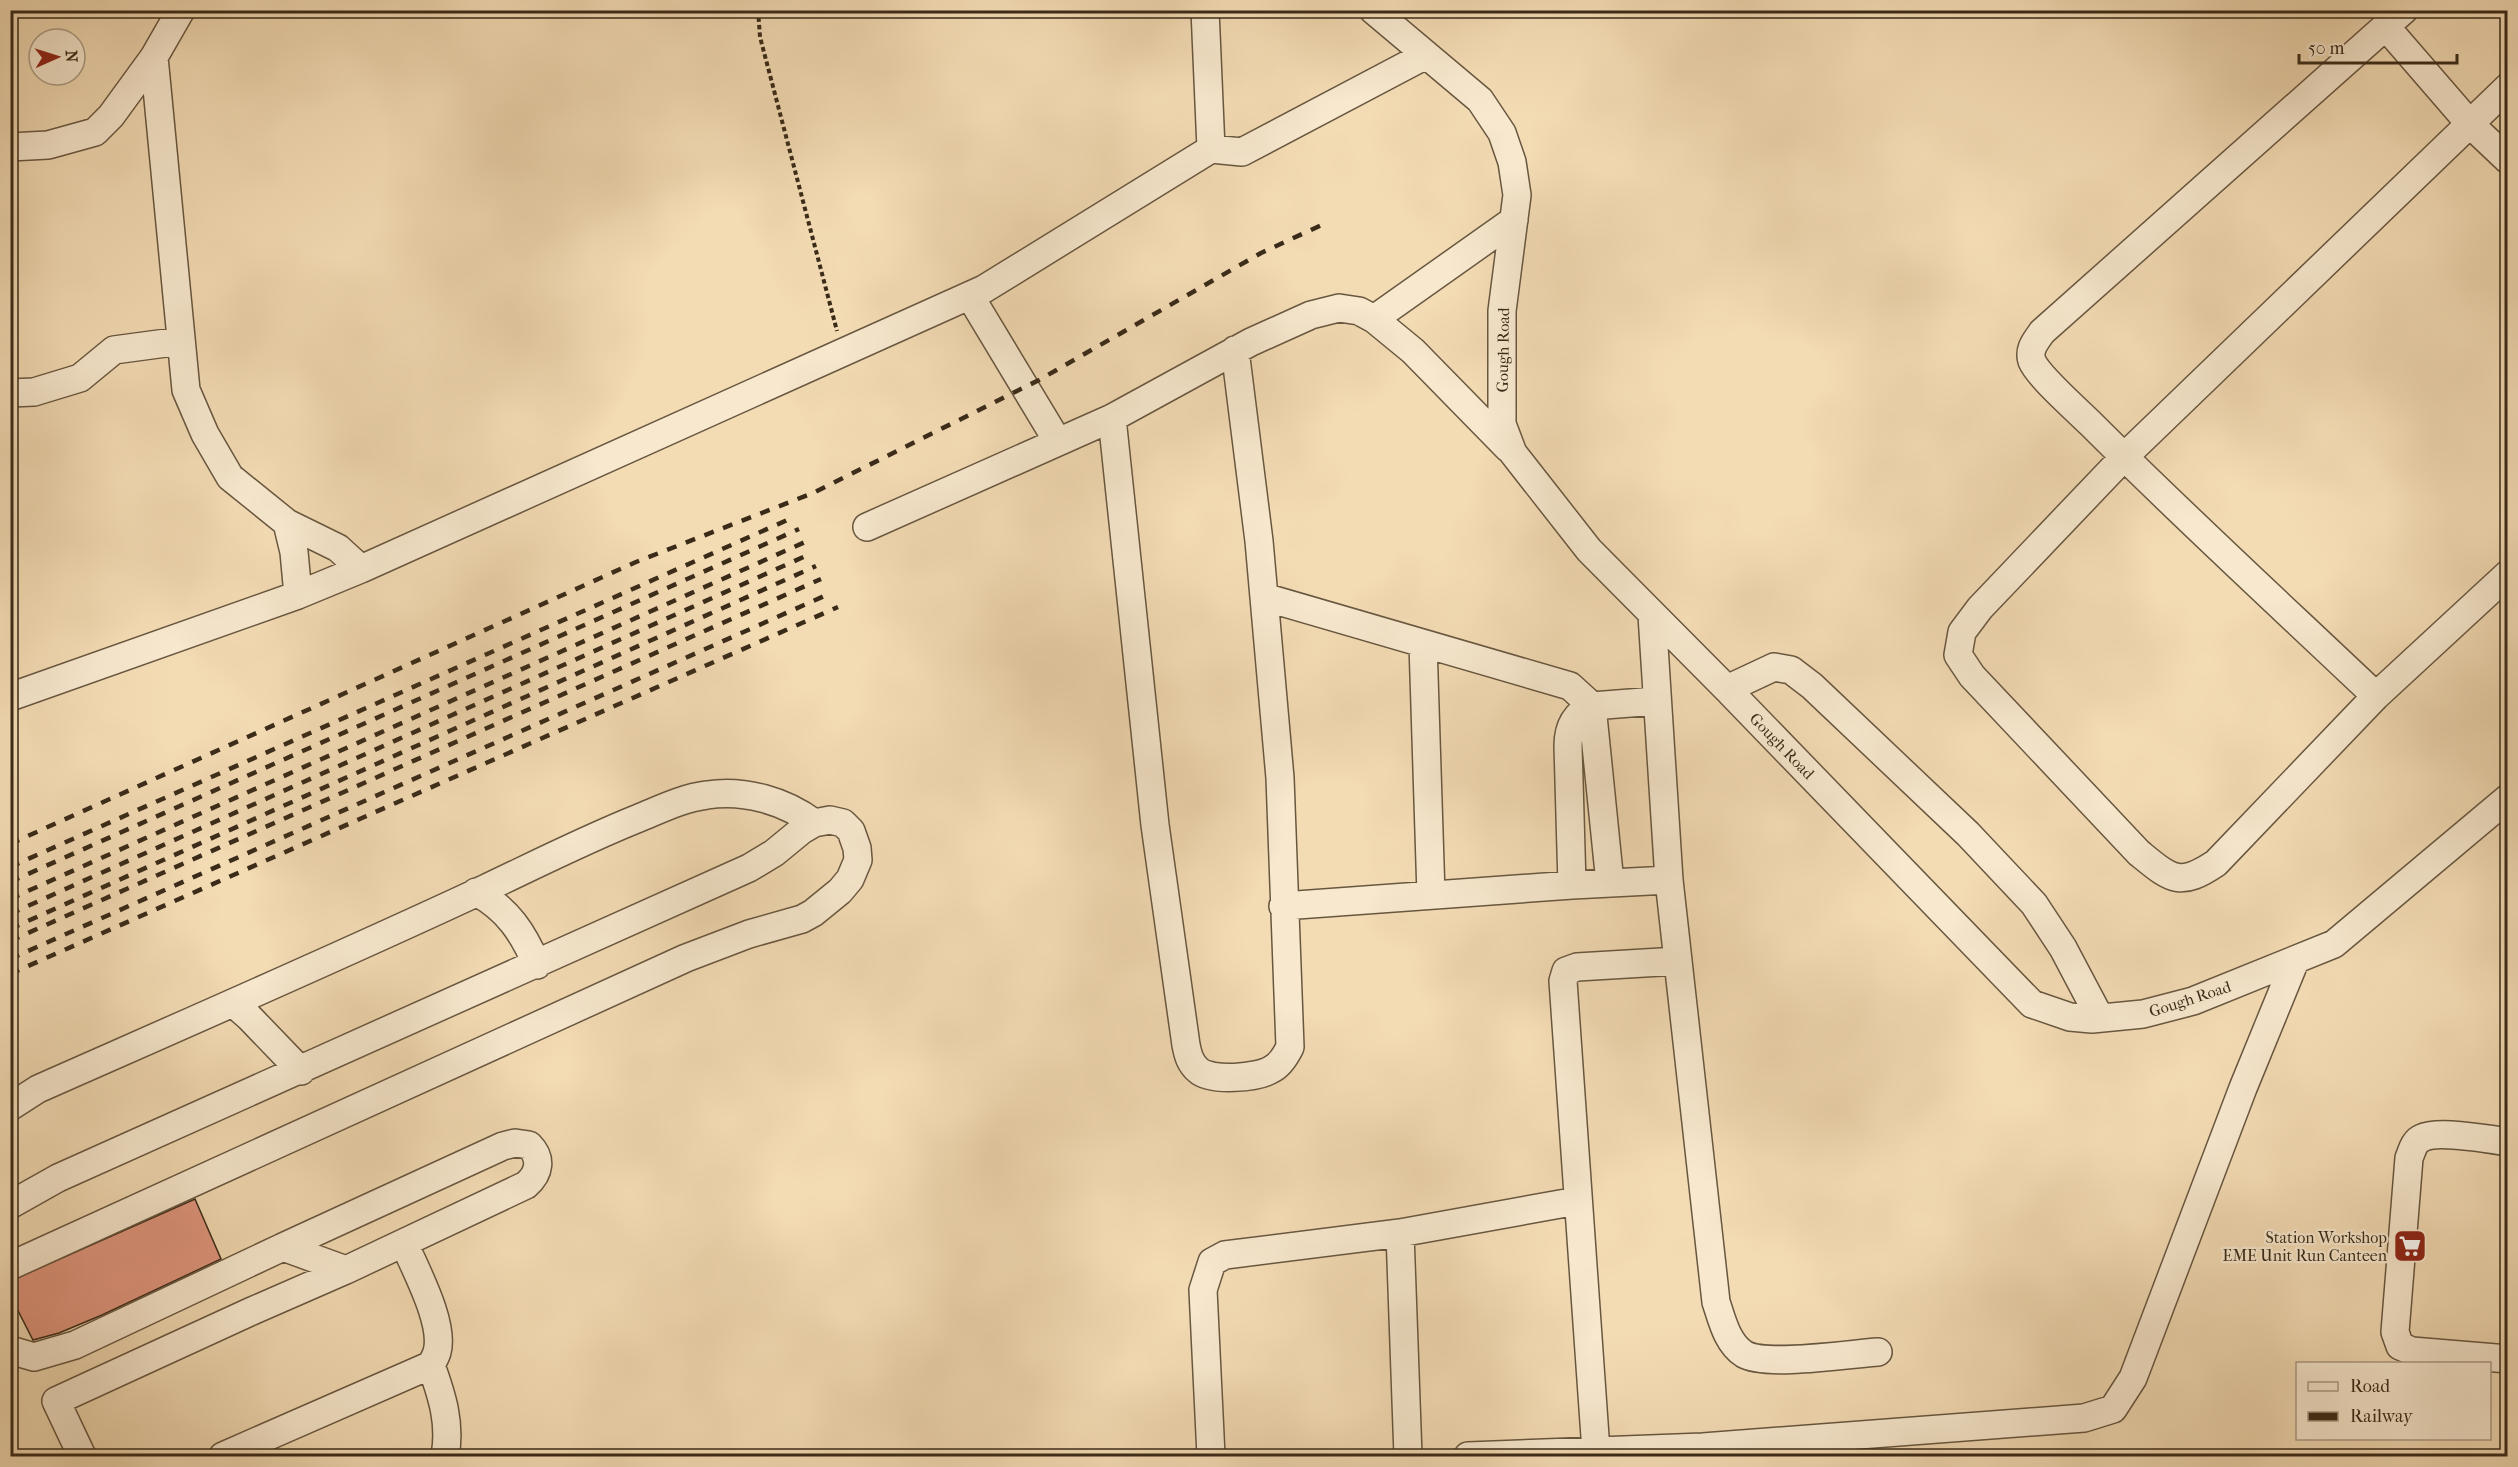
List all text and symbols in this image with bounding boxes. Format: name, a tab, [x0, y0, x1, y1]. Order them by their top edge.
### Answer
north arrow	[27, 27, 87, 87]
scale bar	[2299, 27, 2456, 65]
text: 50 m	[2308, 38, 2345, 59]
text: N	[62, 50, 81, 64]
street label: Gough Road	[1493, 307, 1513, 393]
street label: Gough Road	[1746, 709, 1819, 783]
street label: Gough Road	[2147, 977, 2234, 1021]
place label: Station Workshop EME Unit Run Canteen	[2223, 1228, 2388, 1265]
supermarket icon: Station Workshop EME Unit Run Canteen	[2392, 1228, 2428, 1264]
legend	[2296, 1362, 2491, 1440]
text: Road	[2350, 1376, 2390, 1397]
text: Railway	[2350, 1406, 2414, 1427]

